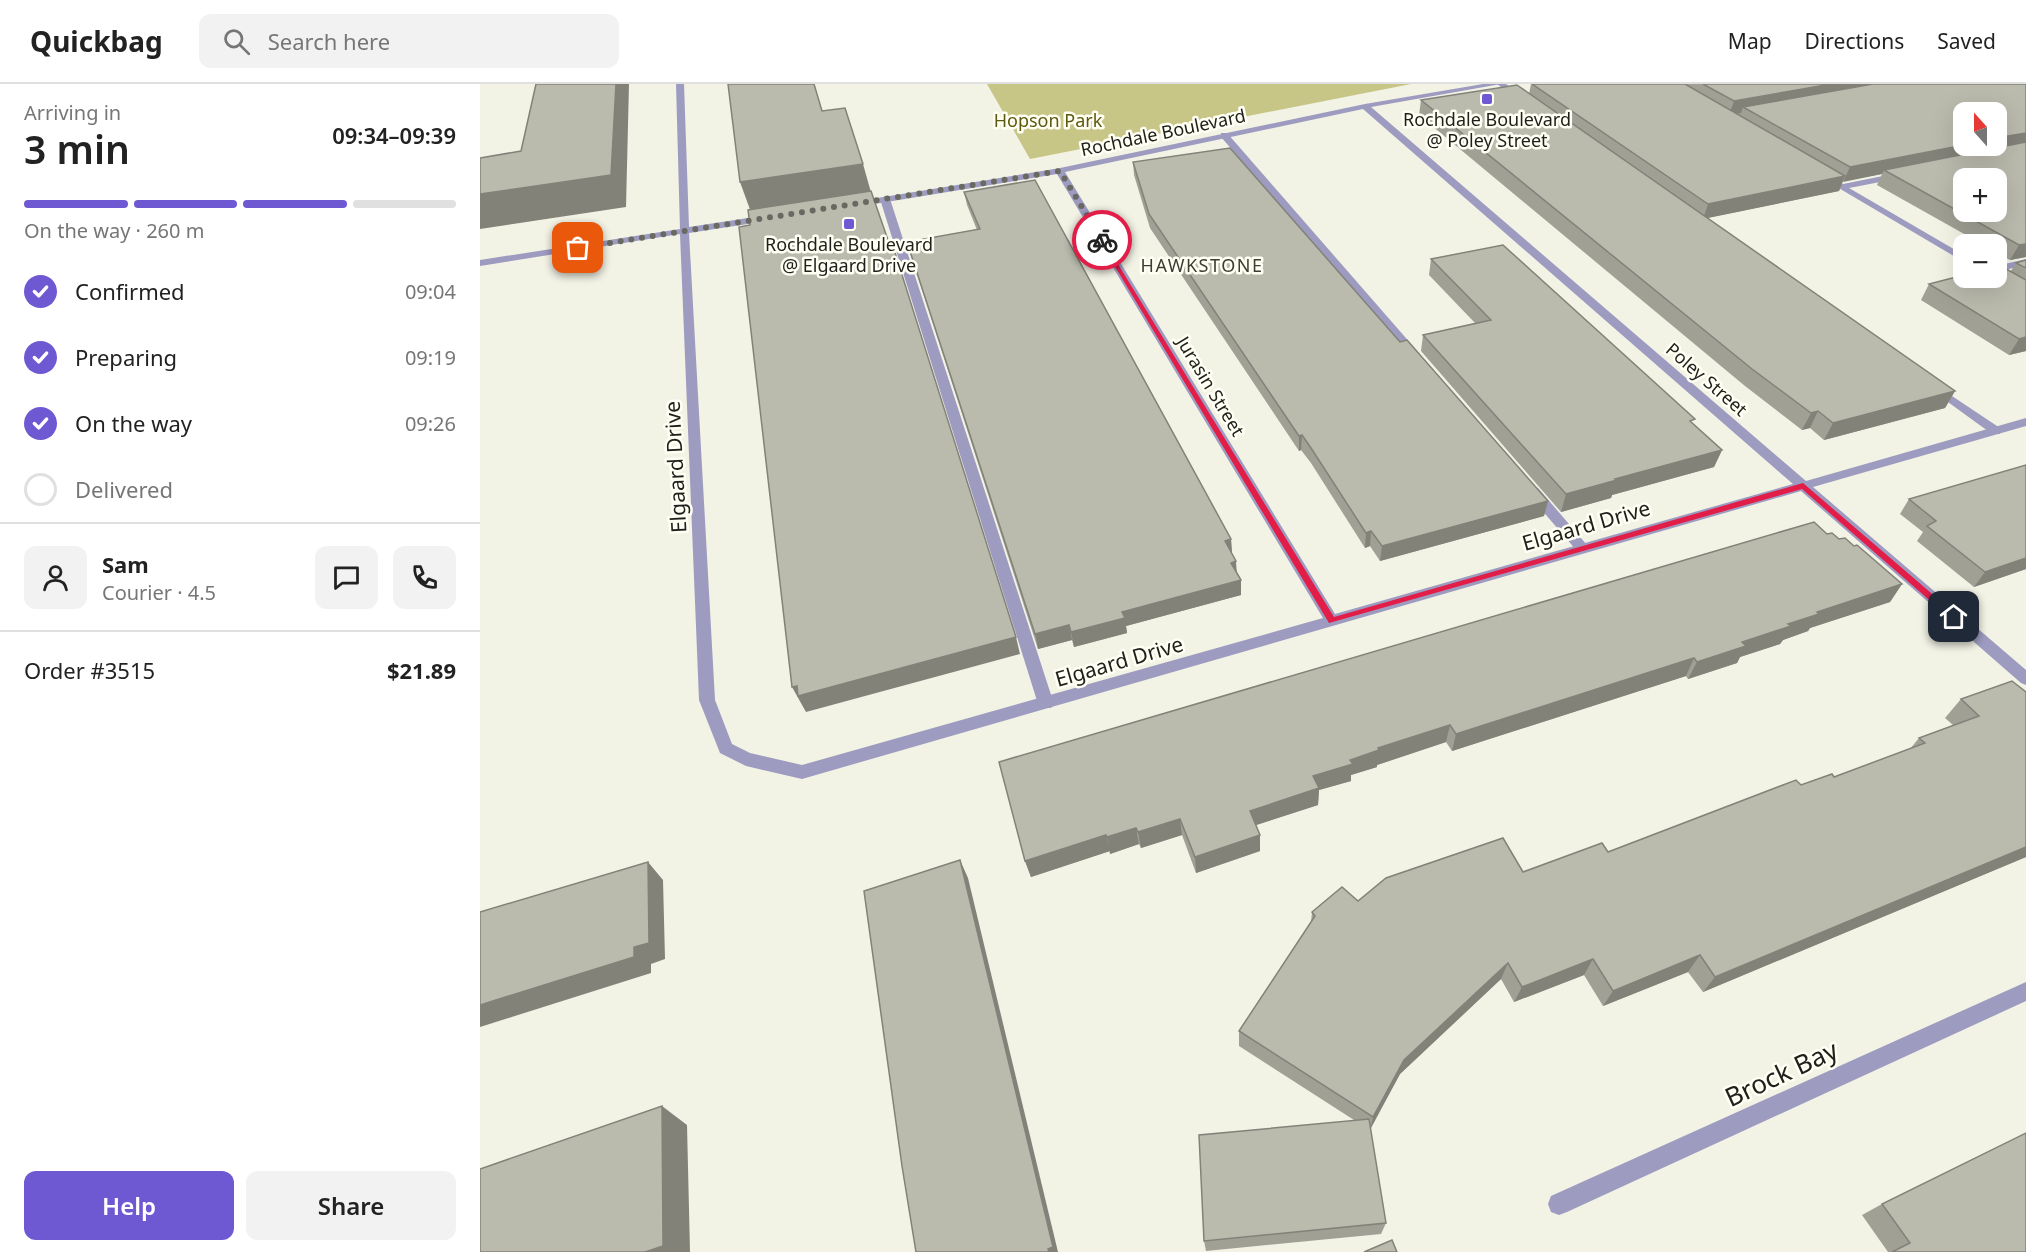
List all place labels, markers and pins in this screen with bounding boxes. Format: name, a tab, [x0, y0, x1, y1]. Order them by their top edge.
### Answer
marker: Rochdale Boulevard @ Poley Street	[1480, 92, 1494, 106]
place label: Rochdale Boulevard @ Poley Street	[1403, 107, 1571, 152]
marker: Rochdale Boulevard @ Elgaard Drive	[842, 217, 856, 231]
pin	[552, 222, 603, 273]
place label: Rochdale Boulevard @ Elgaard Drive	[765, 232, 933, 277]
pin	[1928, 591, 1979, 642]

